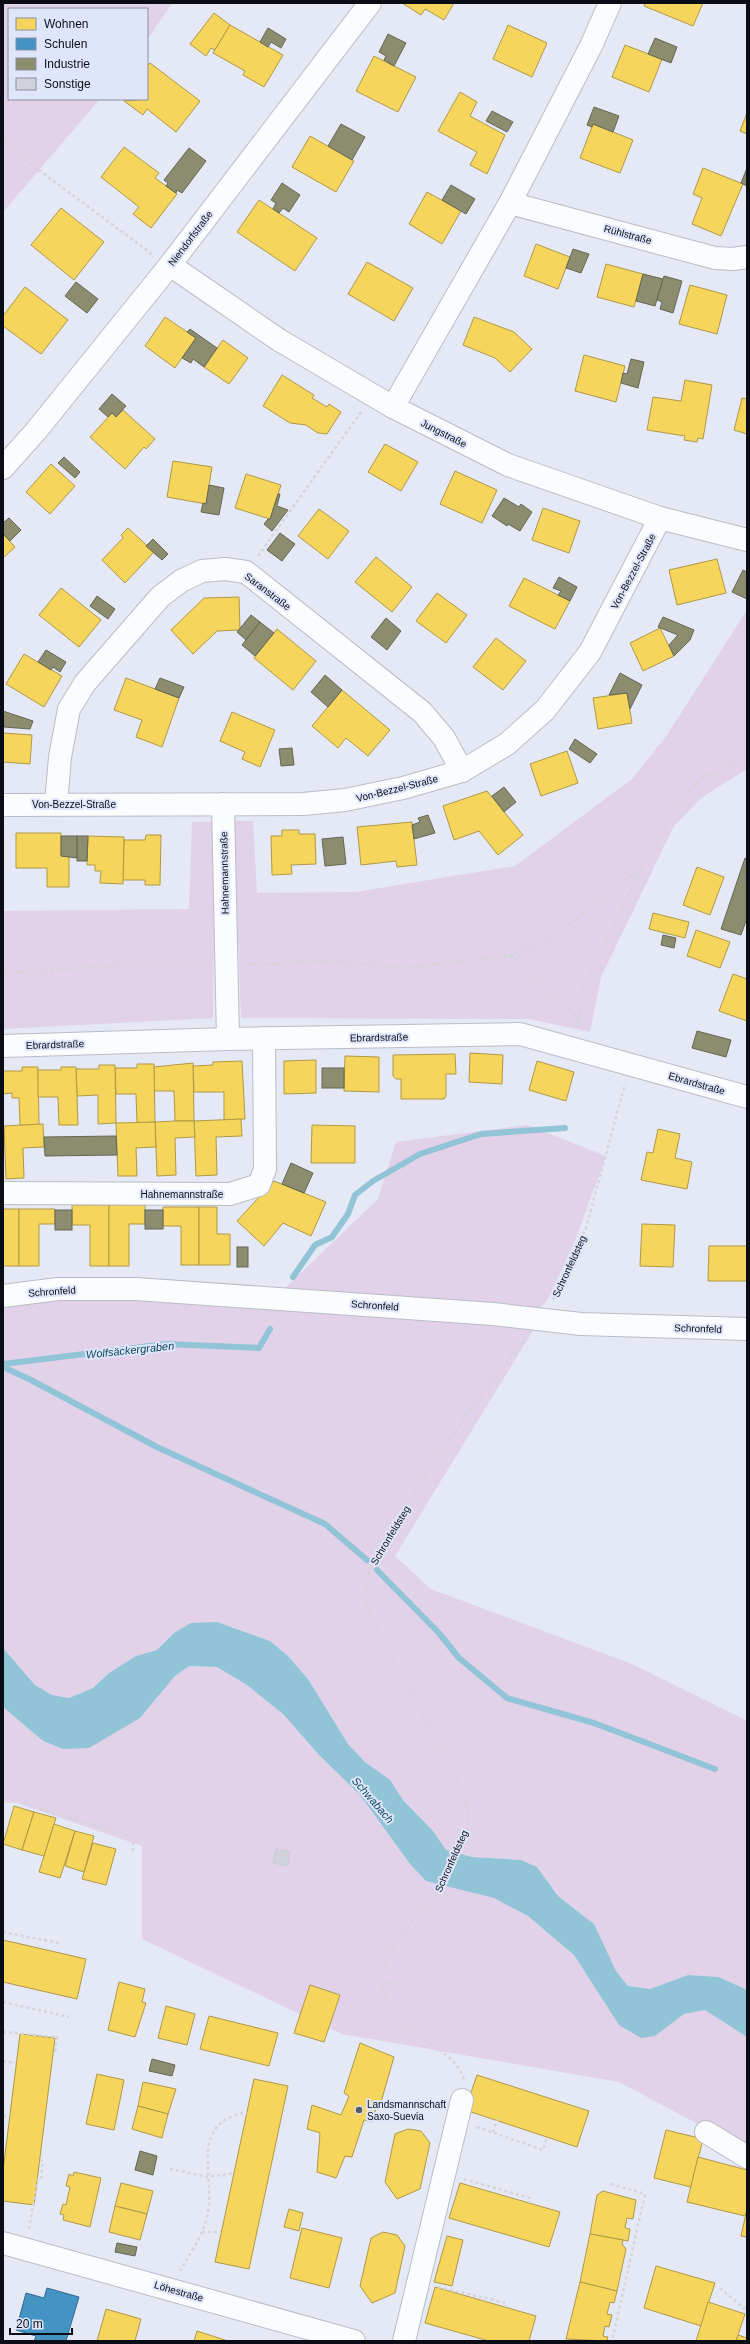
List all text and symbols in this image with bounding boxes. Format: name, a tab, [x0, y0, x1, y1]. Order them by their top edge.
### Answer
legend	[8, 8, 148, 100]
text: Wohnen	[44, 17, 88, 31]
text: Schulen	[44, 37, 87, 51]
text: Industrie	[44, 57, 90, 71]
text: Sonstige	[44, 77, 91, 91]
street label: Niendorfstraße	[166, 208, 215, 268]
street label: Rühlstraße	[603, 223, 653, 246]
street label: Jungstraße	[419, 417, 469, 450]
street label: Von-Bezzel-Straße	[609, 531, 658, 611]
street label: Saranstraße	[242, 570, 293, 613]
street label: Von-Bezzel-Straße	[355, 773, 440, 804]
street label: Von-Bezzel-Straße	[32, 799, 116, 810]
street label: Hahnemannstraße	[218, 831, 231, 914]
street label: Ebrardstraße	[350, 1031, 409, 1044]
street label: Ebrardstraße	[26, 1038, 85, 1051]
street label: Ebrardstraße	[667, 1070, 727, 1097]
street label: Hahnemannstraße	[141, 1189, 224, 1200]
street label: Schronfeldsteg	[550, 1234, 589, 1299]
street label: Schronfeld	[28, 1284, 76, 1299]
street label: Schronfeld	[351, 1298, 399, 1313]
street label: Schronfeld	[674, 1322, 722, 1335]
water label: Wolfsäckergraben	[85, 1339, 175, 1361]
street label: Schronfeldsteg	[369, 1504, 412, 1567]
water label: Schwabach	[350, 1775, 396, 1825]
street label: Schronfeldsteg	[433, 1828, 470, 1894]
place label: Landsmannschaft Saxo-Suevia	[367, 2099, 446, 2122]
marker: Landsmannschaft Saxo-Suevia	[354, 2105, 364, 2115]
street label: Löhestraße	[153, 2279, 205, 2304]
scale bar	[10, 2310, 72, 2336]
text: 20 m	[16, 2317, 43, 2331]

